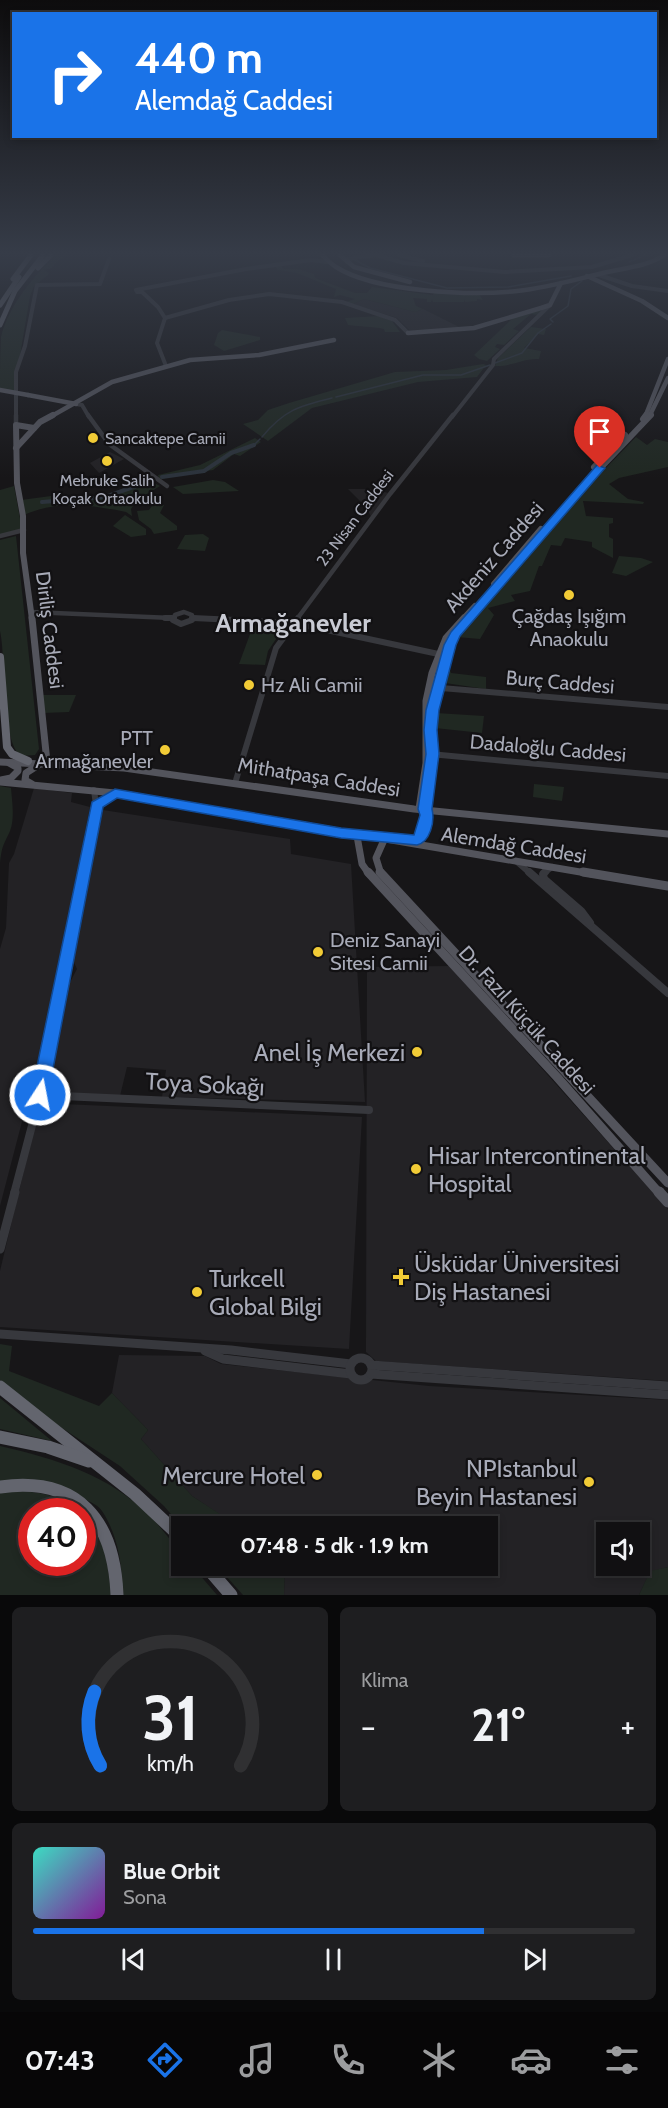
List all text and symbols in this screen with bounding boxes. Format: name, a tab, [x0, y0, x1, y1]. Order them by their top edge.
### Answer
text: 440 m	[135, 32, 263, 84]
icon: right	[36, 36, 114, 114]
text: Alemdağ Caddesi	[135, 84, 333, 117]
pin	[574, 406, 625, 468]
icon: arrive	[583, 415, 616, 448]
place label: Sancaktepe Camii	[105, 429, 226, 448]
marker: Sancaktepe Camii	[86, 431, 100, 445]
marker: Mebruke Salih Koçak Ortaokulu	[100, 454, 114, 468]
street label: 23 Nisan Caddesi	[313, 466, 397, 570]
place label: Mebruke Salih Koçak Ortaokulu	[52, 471, 162, 508]
street label: Akdeniz Caddesi	[440, 497, 548, 617]
street label: Diriliş Caddesi	[31, 570, 69, 690]
marker: Çağdaş Işığım Anaokulu	[562, 588, 576, 602]
place label: Çağdaş Işığım Anaokulu	[512, 604, 626, 651]
district label: Armağanevler	[215, 607, 371, 639]
street label: Burç Caddesi	[505, 665, 615, 699]
place label: Hz Ali Camii	[261, 673, 362, 697]
marker: Hz Ali Camii	[242, 678, 256, 692]
place label: PTT Armağanevler	[35, 726, 154, 773]
street label: Dadaloğlu Caddesi	[469, 729, 627, 767]
marker: PTT Armağanevler	[158, 743, 172, 757]
street label: Mithatpaşa Caddesi	[236, 752, 402, 802]
street label: Alemdağ Caddesi	[440, 822, 588, 868]
place label: Deniz Sanayi Sitesi Camii	[330, 928, 440, 975]
street label: Dr. Fazıl Küçük Caddesi	[454, 941, 600, 1099]
marker: Deniz Sanayi Sitesi Camii	[311, 945, 325, 959]
place label: Anel İş Merkezi	[254, 1038, 405, 1067]
marker: Anel İş Merkezi	[410, 1045, 424, 1059]
position arrow	[8, 1063, 72, 1127]
street label: Toya Sokağı	[145, 1066, 265, 1102]
place label: Hisar Intercontinental Hospital	[428, 1141, 646, 1198]
marker: Hisar Intercontinental Hospital	[409, 1162, 423, 1176]
place label: Üsküdar Üniversitesi Diş Hastanesi	[414, 1249, 619, 1306]
place label: Turkcell Global Bilgi	[209, 1264, 322, 1321]
marker: Üsküdar Üniversitesi Diş Hastanesi	[392, 1268, 410, 1286]
marker: Turkcell Global Bilgi	[190, 1285, 204, 1299]
place label: NPIstanbul Beyin Hastanesi	[416, 1454, 577, 1511]
place label: Mercure Hotel	[162, 1461, 305, 1490]
marker: Mercure Hotel	[310, 1468, 324, 1482]
marker: NPIstanbul Beyin Hastanesi	[582, 1475, 596, 1489]
speed limit sign: 40	[18, 1498, 96, 1576]
map controls	[596, 1522, 650, 1576]
button: sound	[596, 1522, 650, 1576]
text: 07:48 · 5 dk · 1.9 km	[240, 1532, 429, 1559]
text: Klima	[361, 1668, 408, 1692]
text: 31	[142, 1680, 198, 1756]
text: 21°	[471, 1698, 525, 1752]
text: −	[361, 1706, 376, 1746]
text: +	[620, 1706, 635, 1746]
text: km/h	[147, 1750, 193, 1776]
text: Blue Orbit	[123, 1858, 220, 1885]
text: Sona	[123, 1885, 166, 1909]
icon: previous	[117, 1943, 150, 1976]
icon: pause	[317, 1943, 350, 1976]
icon: next	[518, 1943, 551, 1976]
icon: directions	[144, 2039, 186, 2081]
icon: music	[236, 2039, 278, 2081]
icon: phone	[327, 2039, 369, 2081]
icon: climate	[418, 2039, 460, 2081]
icon: car	[510, 2039, 552, 2081]
icon: filters	[601, 2039, 643, 2081]
text: 07:43	[25, 2044, 95, 2077]

